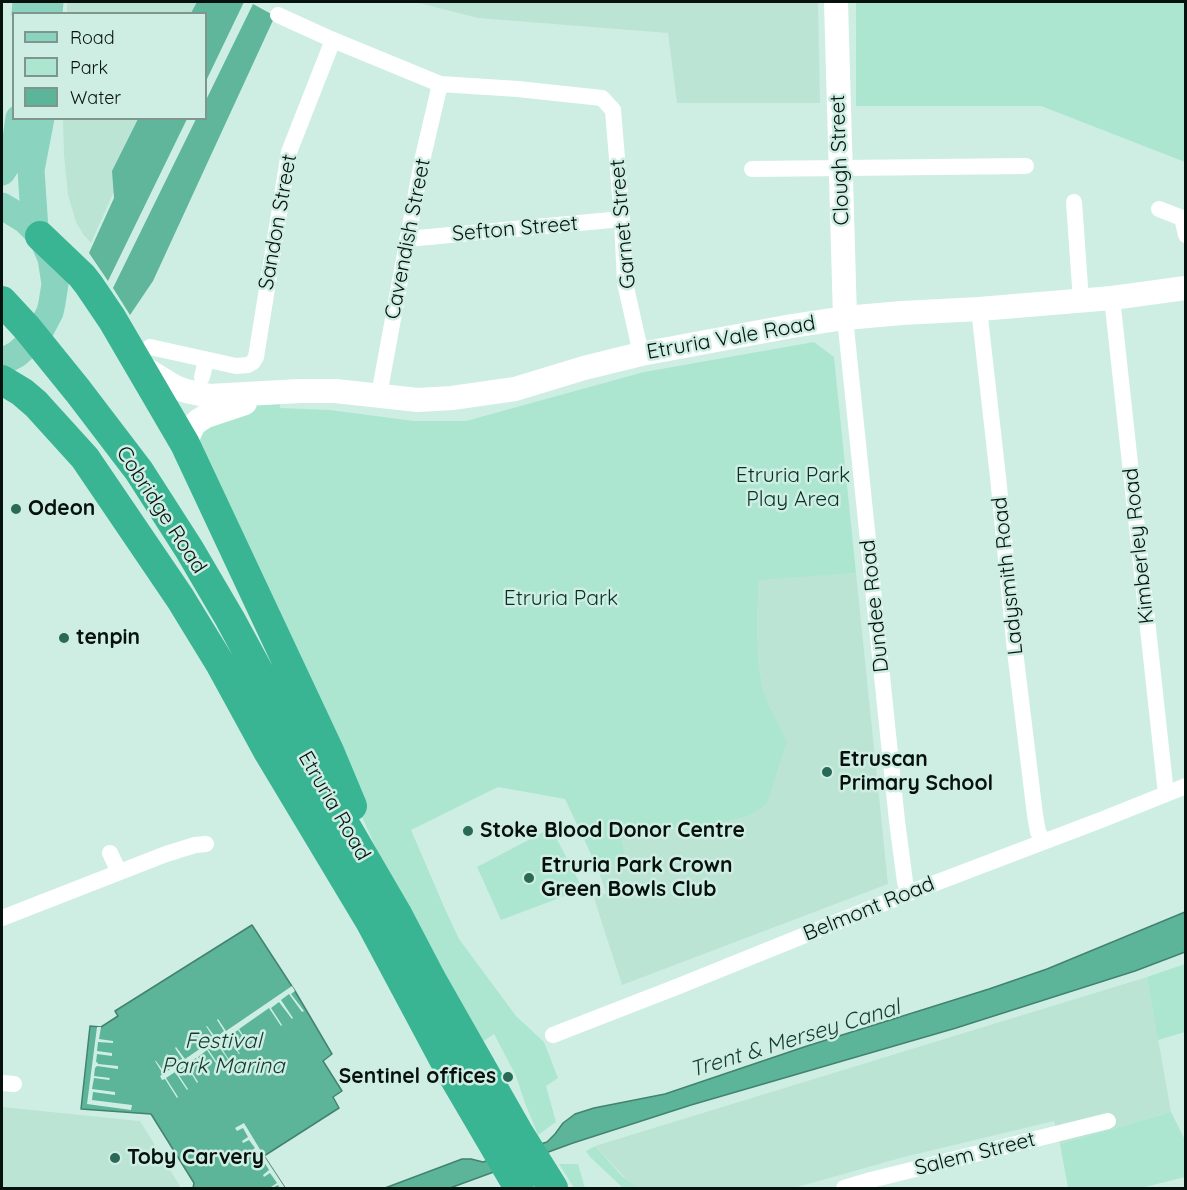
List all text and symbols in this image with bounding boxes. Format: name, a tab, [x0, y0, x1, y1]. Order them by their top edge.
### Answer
legend	[12, 12, 207, 120]
text: Road	[70, 26, 115, 49]
text: Park	[70, 56, 108, 79]
text: Water	[70, 86, 121, 109]
street label: Clough Street	[825, 94, 855, 226]
street label: Sandon Street	[254, 152, 302, 292]
street label: Cavendish Street	[380, 156, 436, 322]
street label: Garnet Street	[605, 158, 641, 290]
street label: Sefton Street	[451, 211, 579, 247]
street label: Etruria Vale Road	[645, 311, 817, 365]
street label: Cobridge Road	[110, 442, 212, 578]
park label: Etruria Park Play Area	[736, 463, 850, 513]
street label: Kimberley Road	[1118, 467, 1160, 625]
place label: Odeon	[28, 496, 95, 522]
street label: Ladysmith Road	[987, 496, 1029, 656]
marker: Odeon	[9, 502, 23, 516]
street label: Dundee Road	[855, 538, 895, 674]
park label: Etruria Park	[504, 586, 618, 612]
place label: tenpin	[76, 625, 140, 651]
marker: tenpin	[57, 631, 71, 645]
street label: Etruria Road	[293, 747, 375, 865]
place label: Etruscan Primary School	[839, 747, 993, 797]
marker: Etruscan Primary School	[820, 765, 834, 779]
place label: Stoke Blood Donor Centre	[480, 818, 745, 844]
marker: Stoke Blood Donor Centre	[461, 824, 475, 838]
place label: Etruria Park Crown Green Bowls Club	[541, 853, 732, 903]
marker: Etruria Park Crown Green Bowls Club	[522, 871, 536, 885]
street label: Belmont Road	[800, 871, 938, 947]
water label: Trent & Mersey Canal	[687, 994, 903, 1084]
water label: Festival Park Marina	[161, 1028, 285, 1080]
place label: Sentinel offices	[339, 1064, 496, 1090]
marker: Sentinel offices	[501, 1070, 515, 1084]
street label: Salem Street	[912, 1127, 1038, 1181]
place label: Toby Carvery	[127, 1145, 264, 1171]
marker: Toby Carvery	[108, 1151, 122, 1165]

